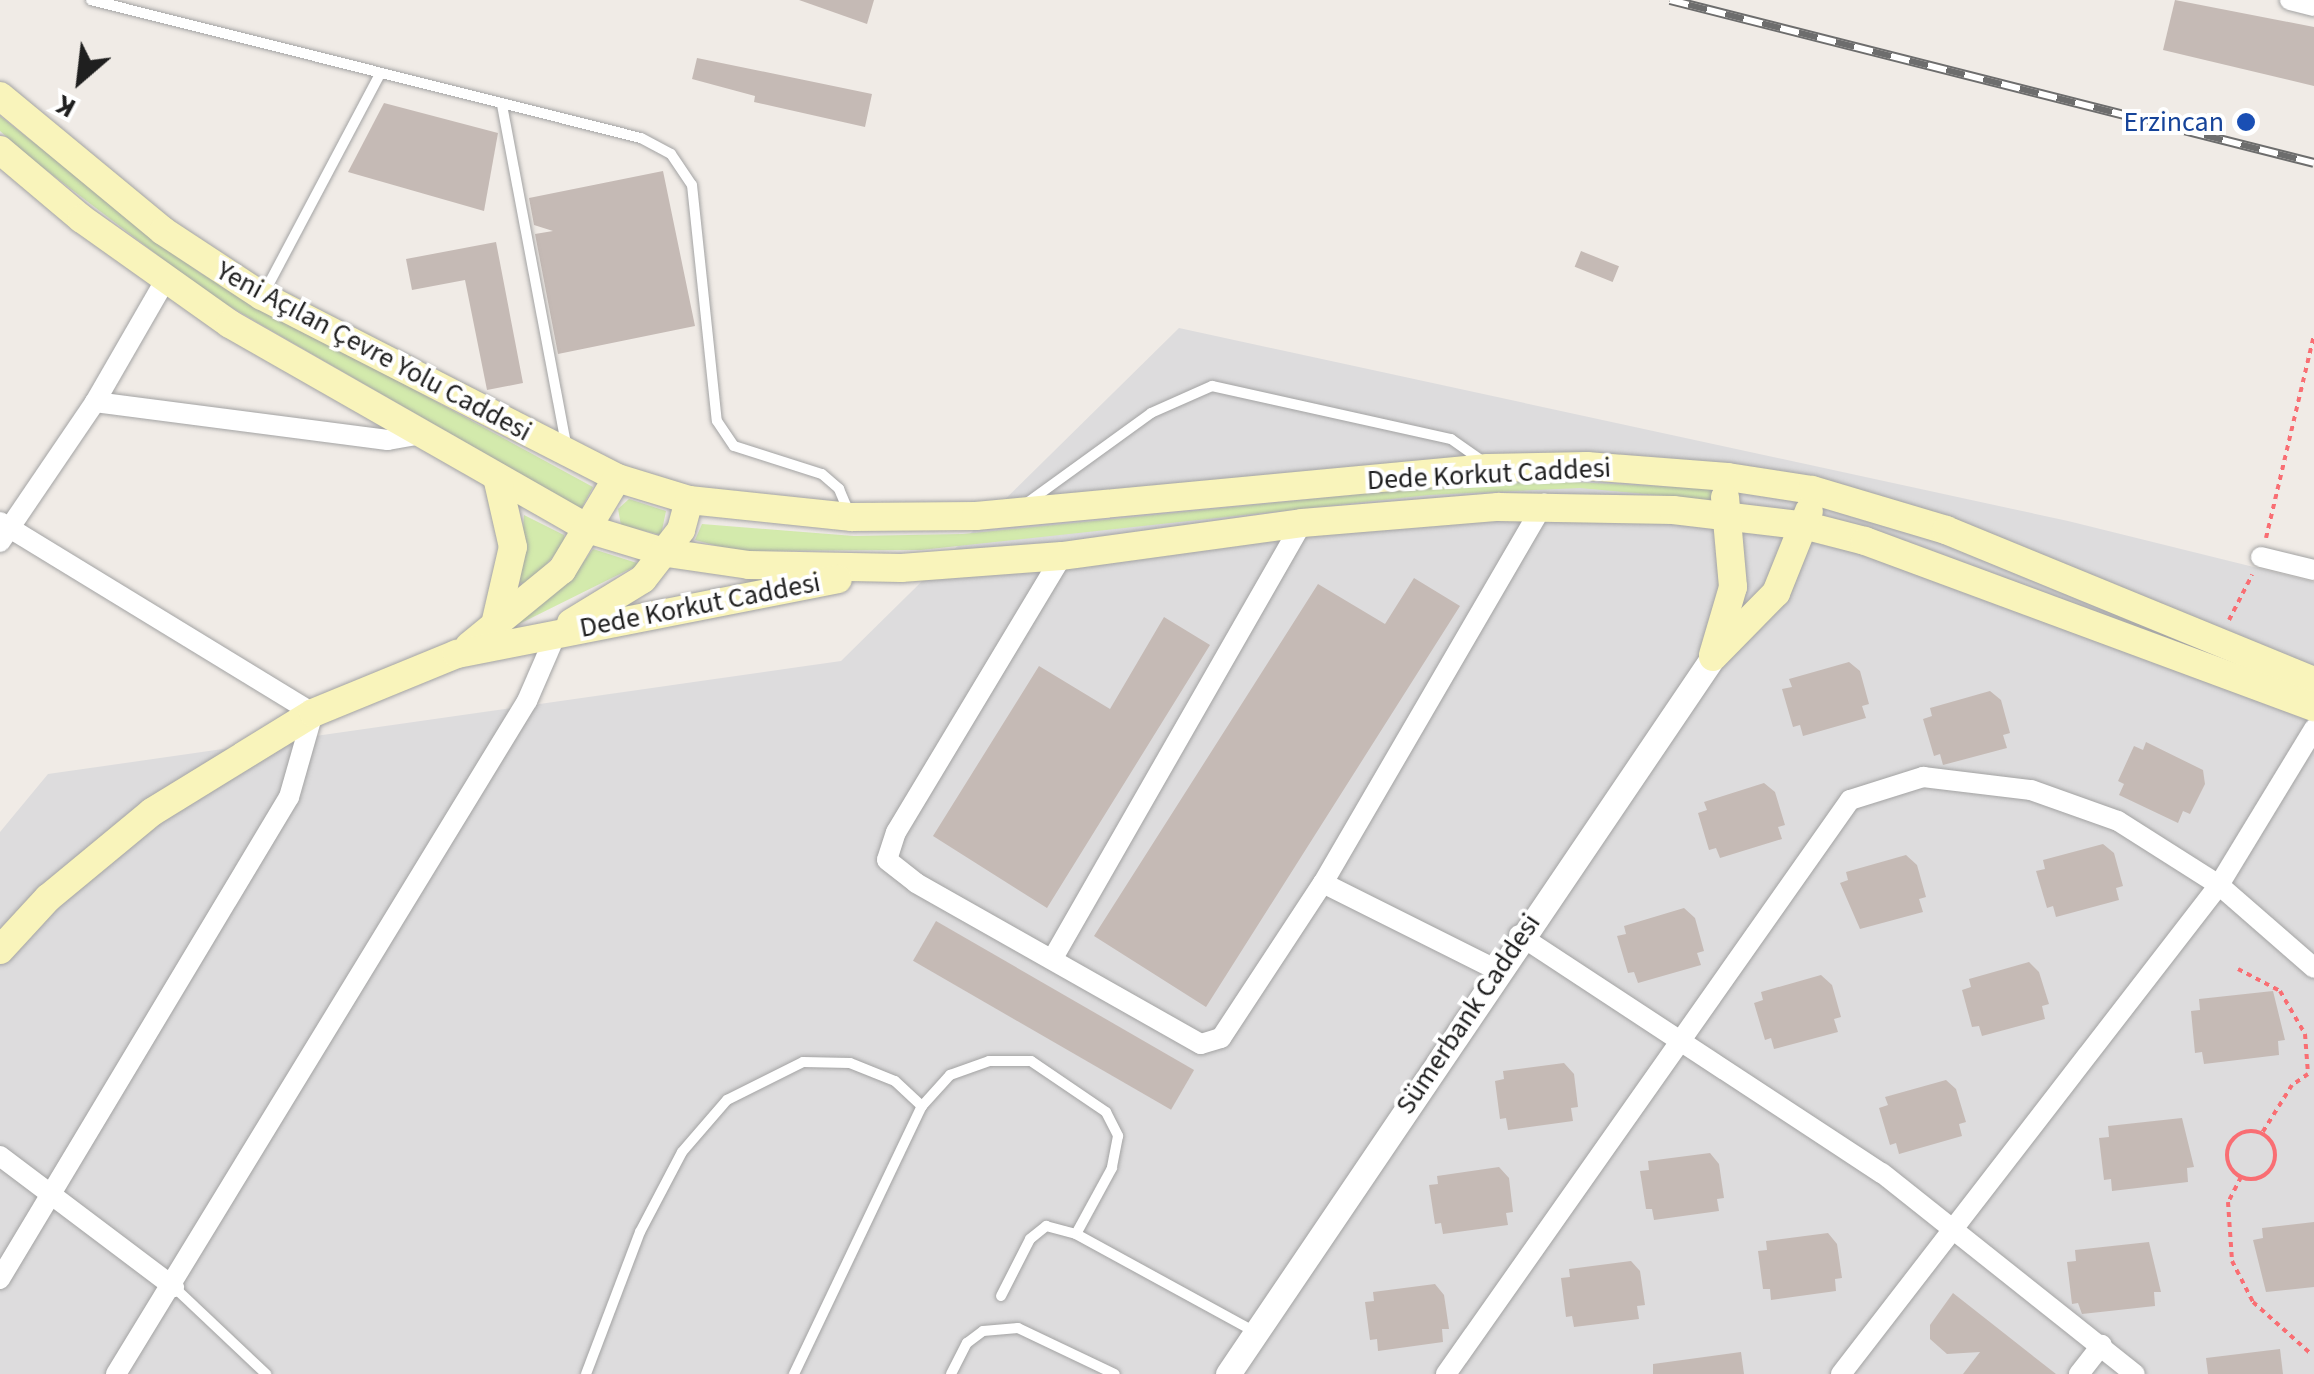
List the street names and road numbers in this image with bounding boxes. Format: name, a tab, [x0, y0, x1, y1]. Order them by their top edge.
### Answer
street label: Yeni Açılan Çevre Yolu Caddesi	[211, 254, 537, 448]
street label: Dede Korkut Caddesi	[1366, 451, 1612, 497]
street label: Dede Korkut Caddesi	[577, 565, 823, 645]
street label: Sümerbank Caddesi	[1388, 907, 1548, 1121]

